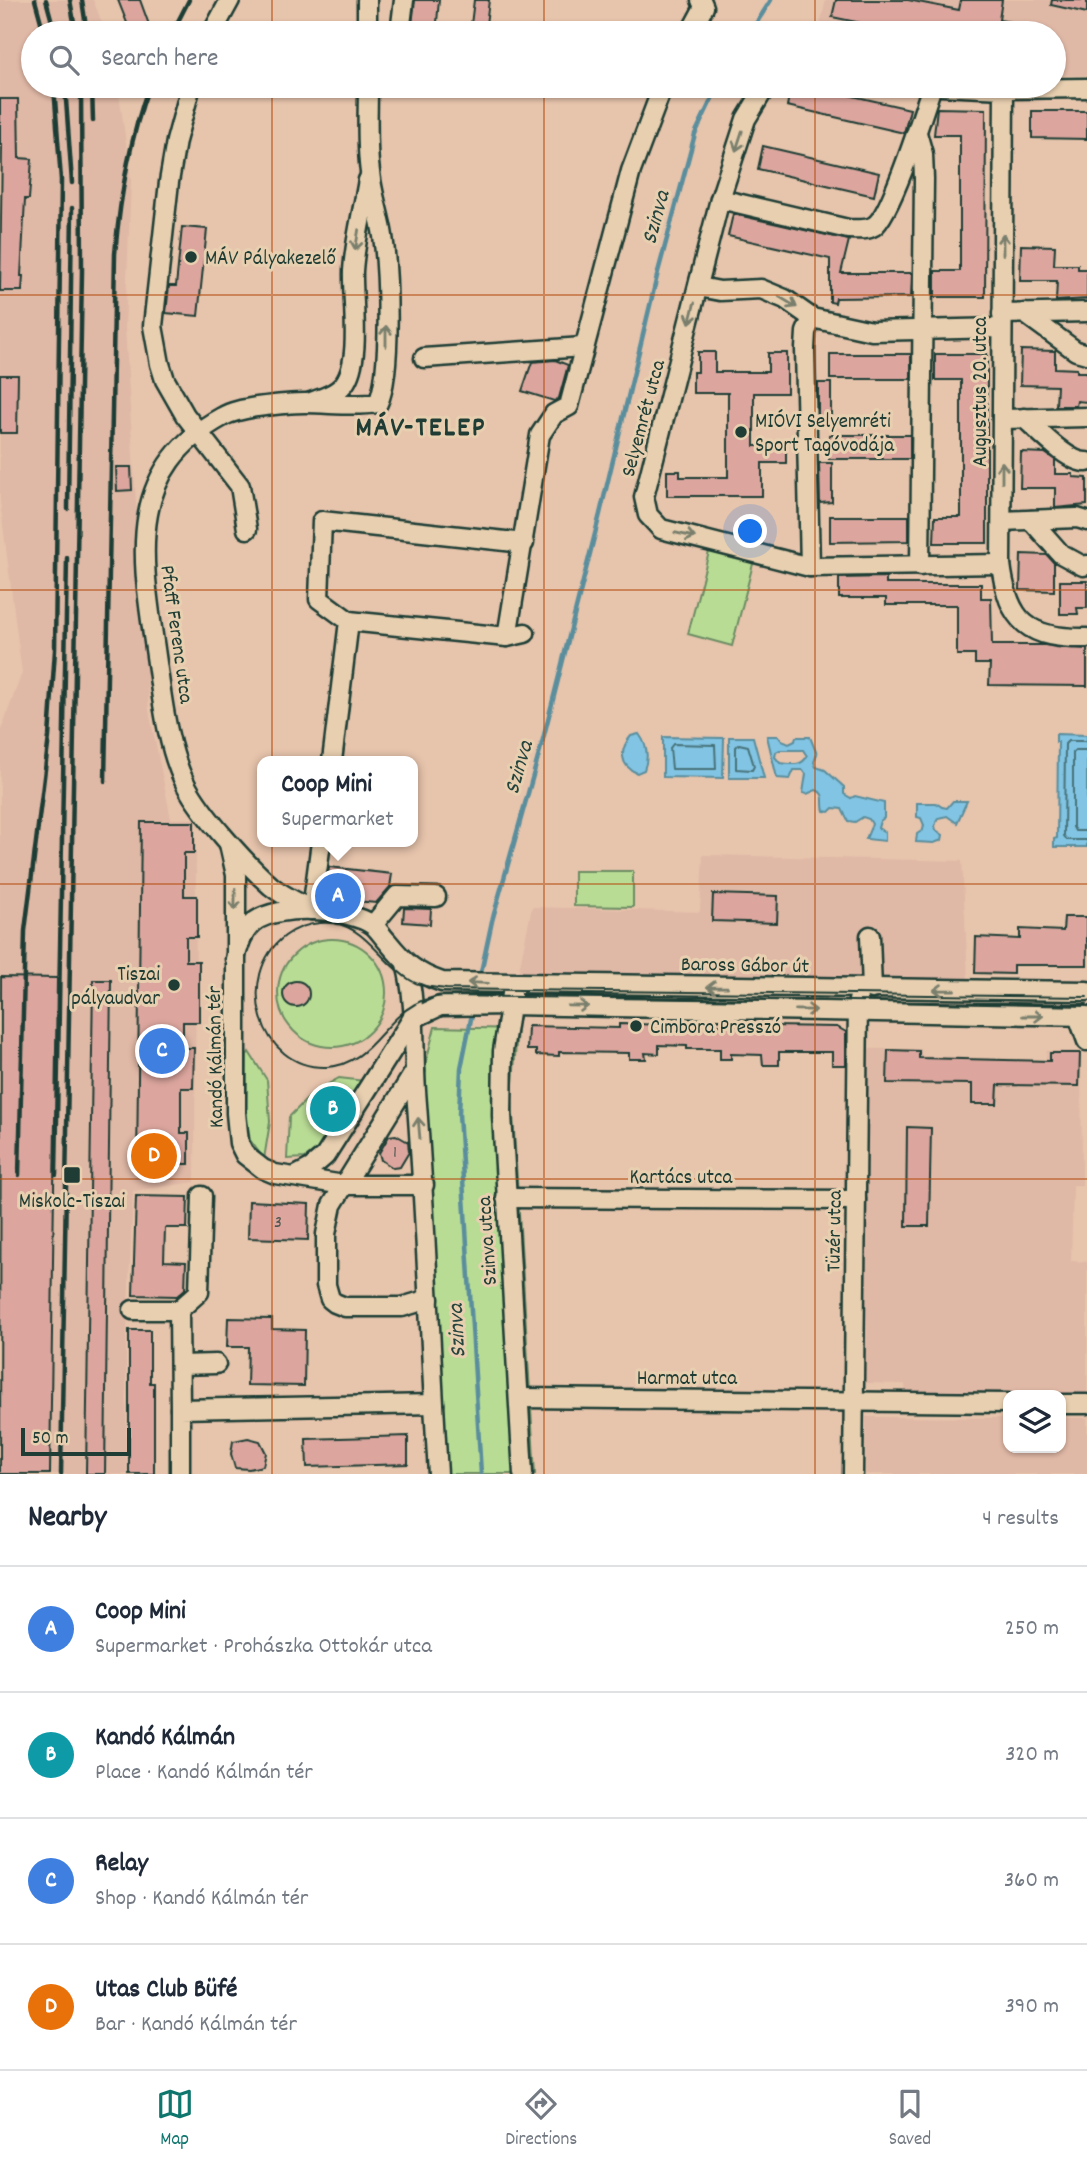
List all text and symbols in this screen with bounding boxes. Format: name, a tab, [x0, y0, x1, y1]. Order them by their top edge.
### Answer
search box	[21, 21, 1066, 98]
icon: search	[45, 41, 83, 79]
text: Search here	[101, 41, 219, 78]
one-way arrow	[732, 129, 744, 151]
water label: Szinva	[634, 186, 681, 248]
one-way arrow	[350, 228, 363, 251]
one-way arrow	[996, 233, 1010, 256]
place label: MÁV Pályakezelő	[205, 245, 337, 275]
marker: MÁV Pályakezelő	[183, 249, 199, 265]
one-way arrow	[777, 296, 797, 310]
one-way arrow	[685, 301, 698, 324]
street label: Augusztus 20. utca	[967, 316, 997, 467]
one-way arrow	[379, 324, 393, 347]
street label: Selyemrét utca	[615, 356, 675, 481]
place label: MIÓVI Selyemréti Sport Tagóvodája	[755, 408, 895, 462]
district label: MÁV-TELEP	[356, 410, 486, 450]
marker: MIÓVI Selyemréti Sport Tagóvodája	[733, 424, 749, 440]
one-way arrow	[995, 460, 1009, 483]
your location	[733, 514, 767, 548]
one-way arrow	[673, 528, 696, 542]
street label: Pfaff Ferenc utca	[150, 563, 200, 707]
water label: Szinva	[497, 736, 544, 799]
popup	[257, 756, 418, 847]
text: Coop Mini	[281, 767, 372, 804]
text: Supermarket	[281, 804, 394, 837]
pin: A	[315, 870, 361, 922]
one-way arrow	[229, 888, 242, 911]
street label: Baross Gábor út	[681, 951, 810, 983]
place label: Tiszai pályaudvar	[71, 961, 160, 1015]
one-way arrow	[466, 976, 489, 989]
marker: Tiszai pályaudvar	[166, 977, 182, 993]
one-way arrow	[706, 980, 729, 994]
one-way arrow	[933, 983, 956, 997]
street label: Kandó Kálmán tér	[201, 985, 233, 1128]
one-way arrow	[567, 999, 590, 1013]
one-way arrow	[794, 1003, 817, 1017]
one-way arrow	[1022, 1009, 1045, 1023]
place label: Cimbora Presszó	[650, 1014, 781, 1044]
marker: Cimbora Presszó	[628, 1018, 644, 1034]
pin: C	[139, 1025, 185, 1077]
pin: B	[310, 1083, 356, 1135]
one-way arrow	[412, 1117, 425, 1139]
pin: D	[131, 1130, 177, 1182]
house number: 1	[393, 1141, 397, 1166]
street label: Kartács utca	[630, 1164, 734, 1194]
marker: Miskolc-Tiszai	[62, 1165, 82, 1185]
place label: Miskolc-Tiszai	[19, 1188, 125, 1218]
street label: Tüzér utca	[820, 1189, 852, 1272]
street label: Szinva utca	[471, 1194, 507, 1286]
house number: 3	[274, 1211, 282, 1236]
water label: Szinva	[441, 1302, 476, 1359]
street label: Harmat utca	[637, 1365, 738, 1395]
map controls	[1003, 1390, 1066, 1453]
button: layers	[1003, 1390, 1066, 1453]
scale bar	[21, 1425, 131, 1457]
text: 50 m	[32, 1426, 69, 1453]
text: Nearby	[28, 1498, 106, 1541]
text: 4 results	[982, 1503, 1059, 1536]
text: Coop Mini	[95, 1594, 186, 1631]
text: A	[45, 1613, 57, 1646]
text: 250 m	[1005, 1613, 1059, 1646]
text: Supermarket · Prohászka Ottokár utca	[95, 1631, 432, 1664]
text: Kandó Kálmán	[95, 1720, 235, 1757]
text: B	[46, 1739, 56, 1772]
text: 320 m	[1005, 1739, 1059, 1772]
text: Place · Kandó Kálmán tér	[95, 1757, 313, 1790]
text: Relay	[95, 1846, 148, 1883]
text: C	[45, 1865, 57, 1898]
text: 360 m	[1004, 1865, 1059, 1898]
text: Shop · Kandó Kálmán tér	[95, 1883, 308, 1916]
text: Utas Club Büfé	[95, 1972, 238, 2009]
text: D	[45, 1991, 57, 2024]
text: 390 m	[1005, 1991, 1059, 2024]
text: Bar · Kandó Kálmán tér	[95, 2009, 297, 2042]
tab: Map	[156, 2085, 194, 2154]
tab: Directions	[505, 2085, 577, 2154]
tab: Saved	[889, 2085, 931, 2154]

